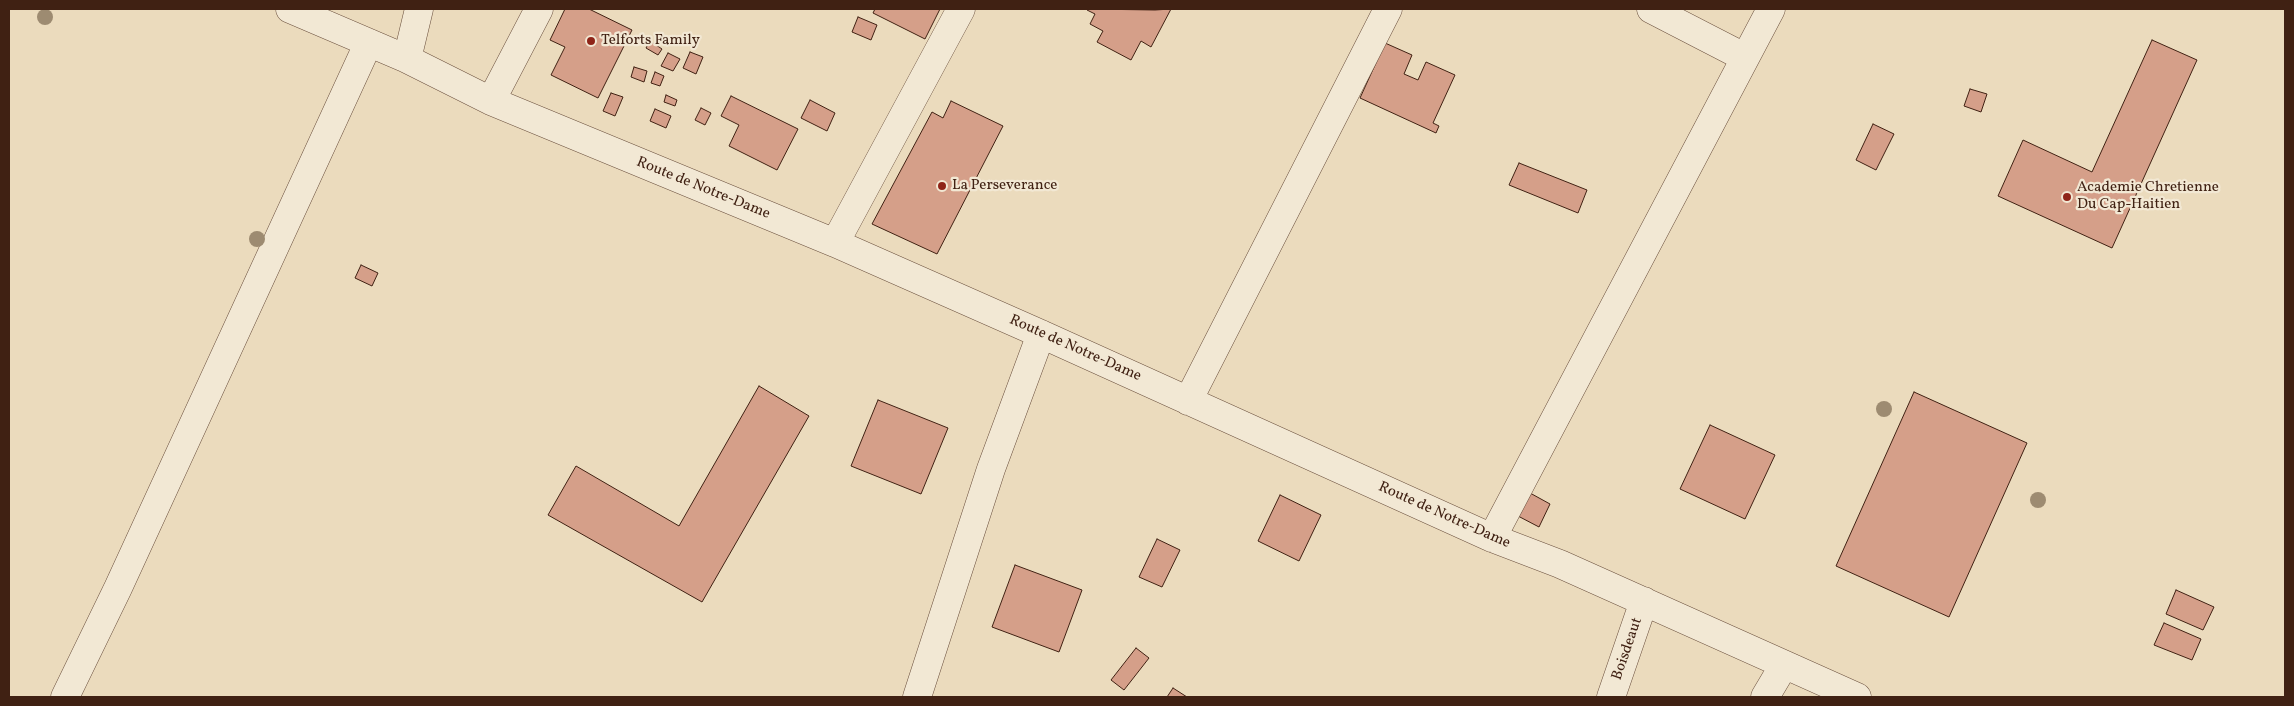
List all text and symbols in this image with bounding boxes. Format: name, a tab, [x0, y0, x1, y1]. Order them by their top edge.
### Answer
place label: Telforts Family	[601, 32, 700, 50]
marker: Telforts Family	[585, 35, 597, 47]
street label: Route de Notre-Dame	[634, 154, 772, 224]
place label: La Perseverance	[952, 177, 1057, 195]
place label: Academie Chretienne Du Cap-Haitien	[2077, 179, 2219, 214]
marker: La Perseverance	[936, 180, 948, 192]
marker: Academie Chretienne Du Cap-Haitien	[2061, 191, 2073, 203]
street label: Route de Notre-Dame	[1006, 312, 1144, 386]
street label: Route de Notre-Dame	[1375, 479, 1513, 553]
street label: Boisdeaut	[1609, 615, 1647, 683]

